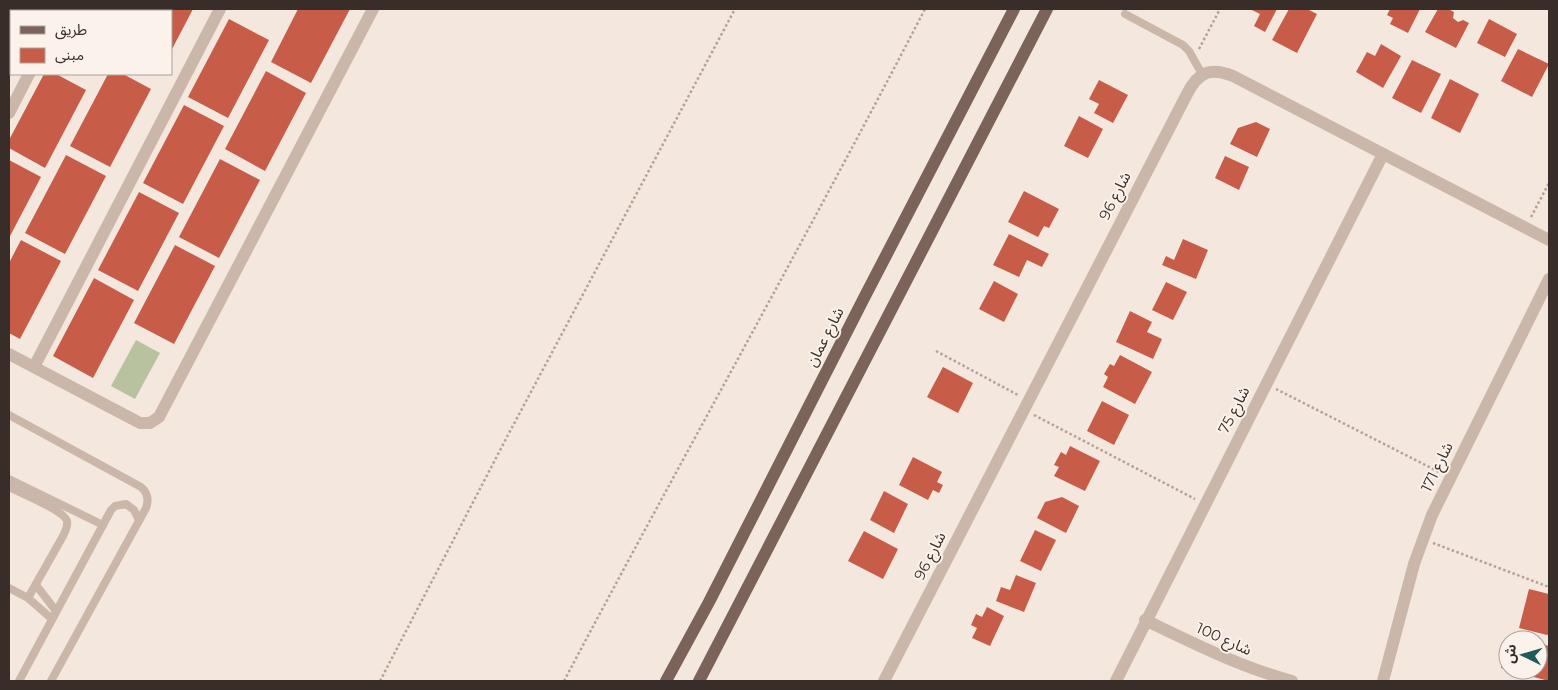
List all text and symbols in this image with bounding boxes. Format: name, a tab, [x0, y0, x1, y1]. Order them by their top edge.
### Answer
legend	[10, 10, 172, 75]
text: طريق	[55, 20, 87, 40]
text: مبنى	[55, 45, 84, 64]
street label: شارع 96	[1094, 168, 1137, 224]
street label: شارع عمان	[802, 304, 850, 371]
street label: شارع 75	[1214, 383, 1256, 438]
street label: شارع 171	[1416, 439, 1460, 496]
street label: شارع 96	[909, 528, 952, 584]
street label: شارع 100	[1192, 618, 1255, 662]
north arrow	[1498, 630, 1548, 680]
text: ش	[1500, 644, 1520, 664]

